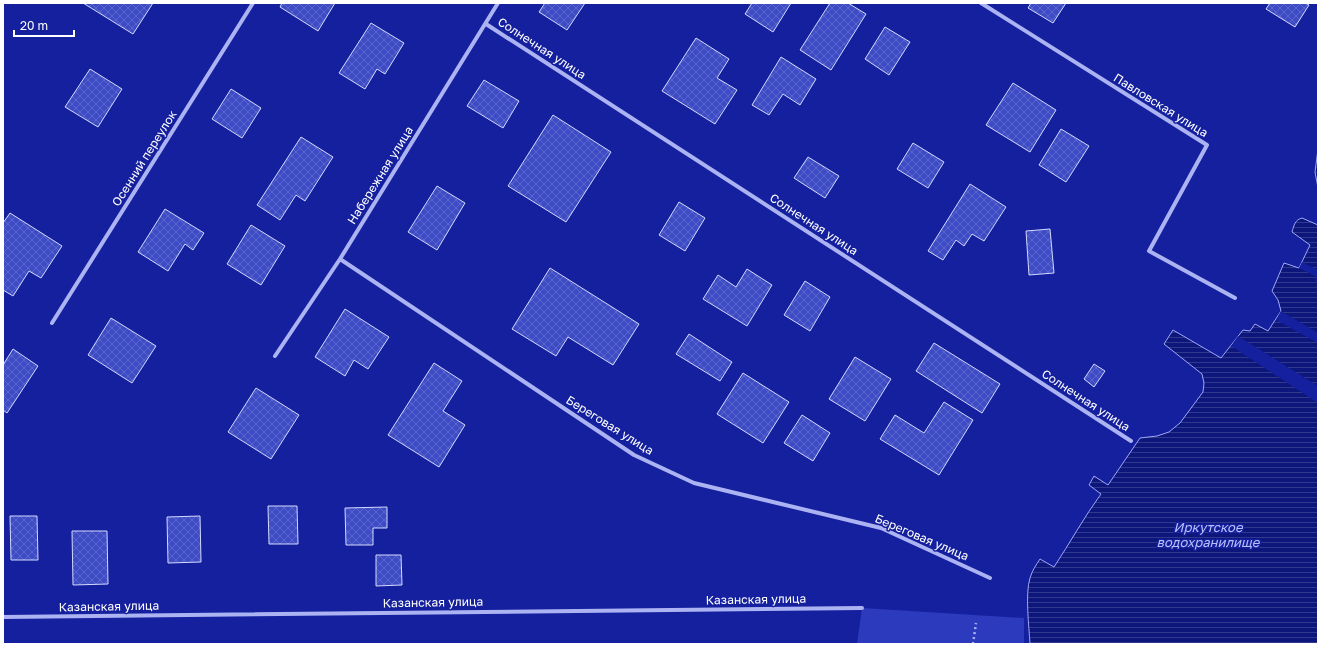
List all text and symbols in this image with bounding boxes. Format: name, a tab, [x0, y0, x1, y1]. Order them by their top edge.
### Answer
scale bar	[14, 12, 74, 38]
street label: Солнечная улица	[495, 14, 589, 82]
text: 20 m	[20, 18, 48, 33]
street label: Павловская улица	[1111, 70, 1211, 140]
street label: Осенний переулок	[108, 107, 180, 209]
street label: Набережная улица	[344, 123, 416, 227]
street label: Солнечная улица	[767, 190, 861, 258]
street label: Солнечная улица	[1039, 366, 1133, 434]
street label: Береговая улица	[563, 392, 657, 458]
street label: Береговая улица	[873, 510, 971, 564]
water label: Иркутское водохранилище	[1157, 519, 1261, 550]
street label: Казанская улица	[706, 591, 806, 607]
street label: Казанская улица	[383, 594, 483, 610]
street label: Казанская улица	[59, 598, 159, 614]

